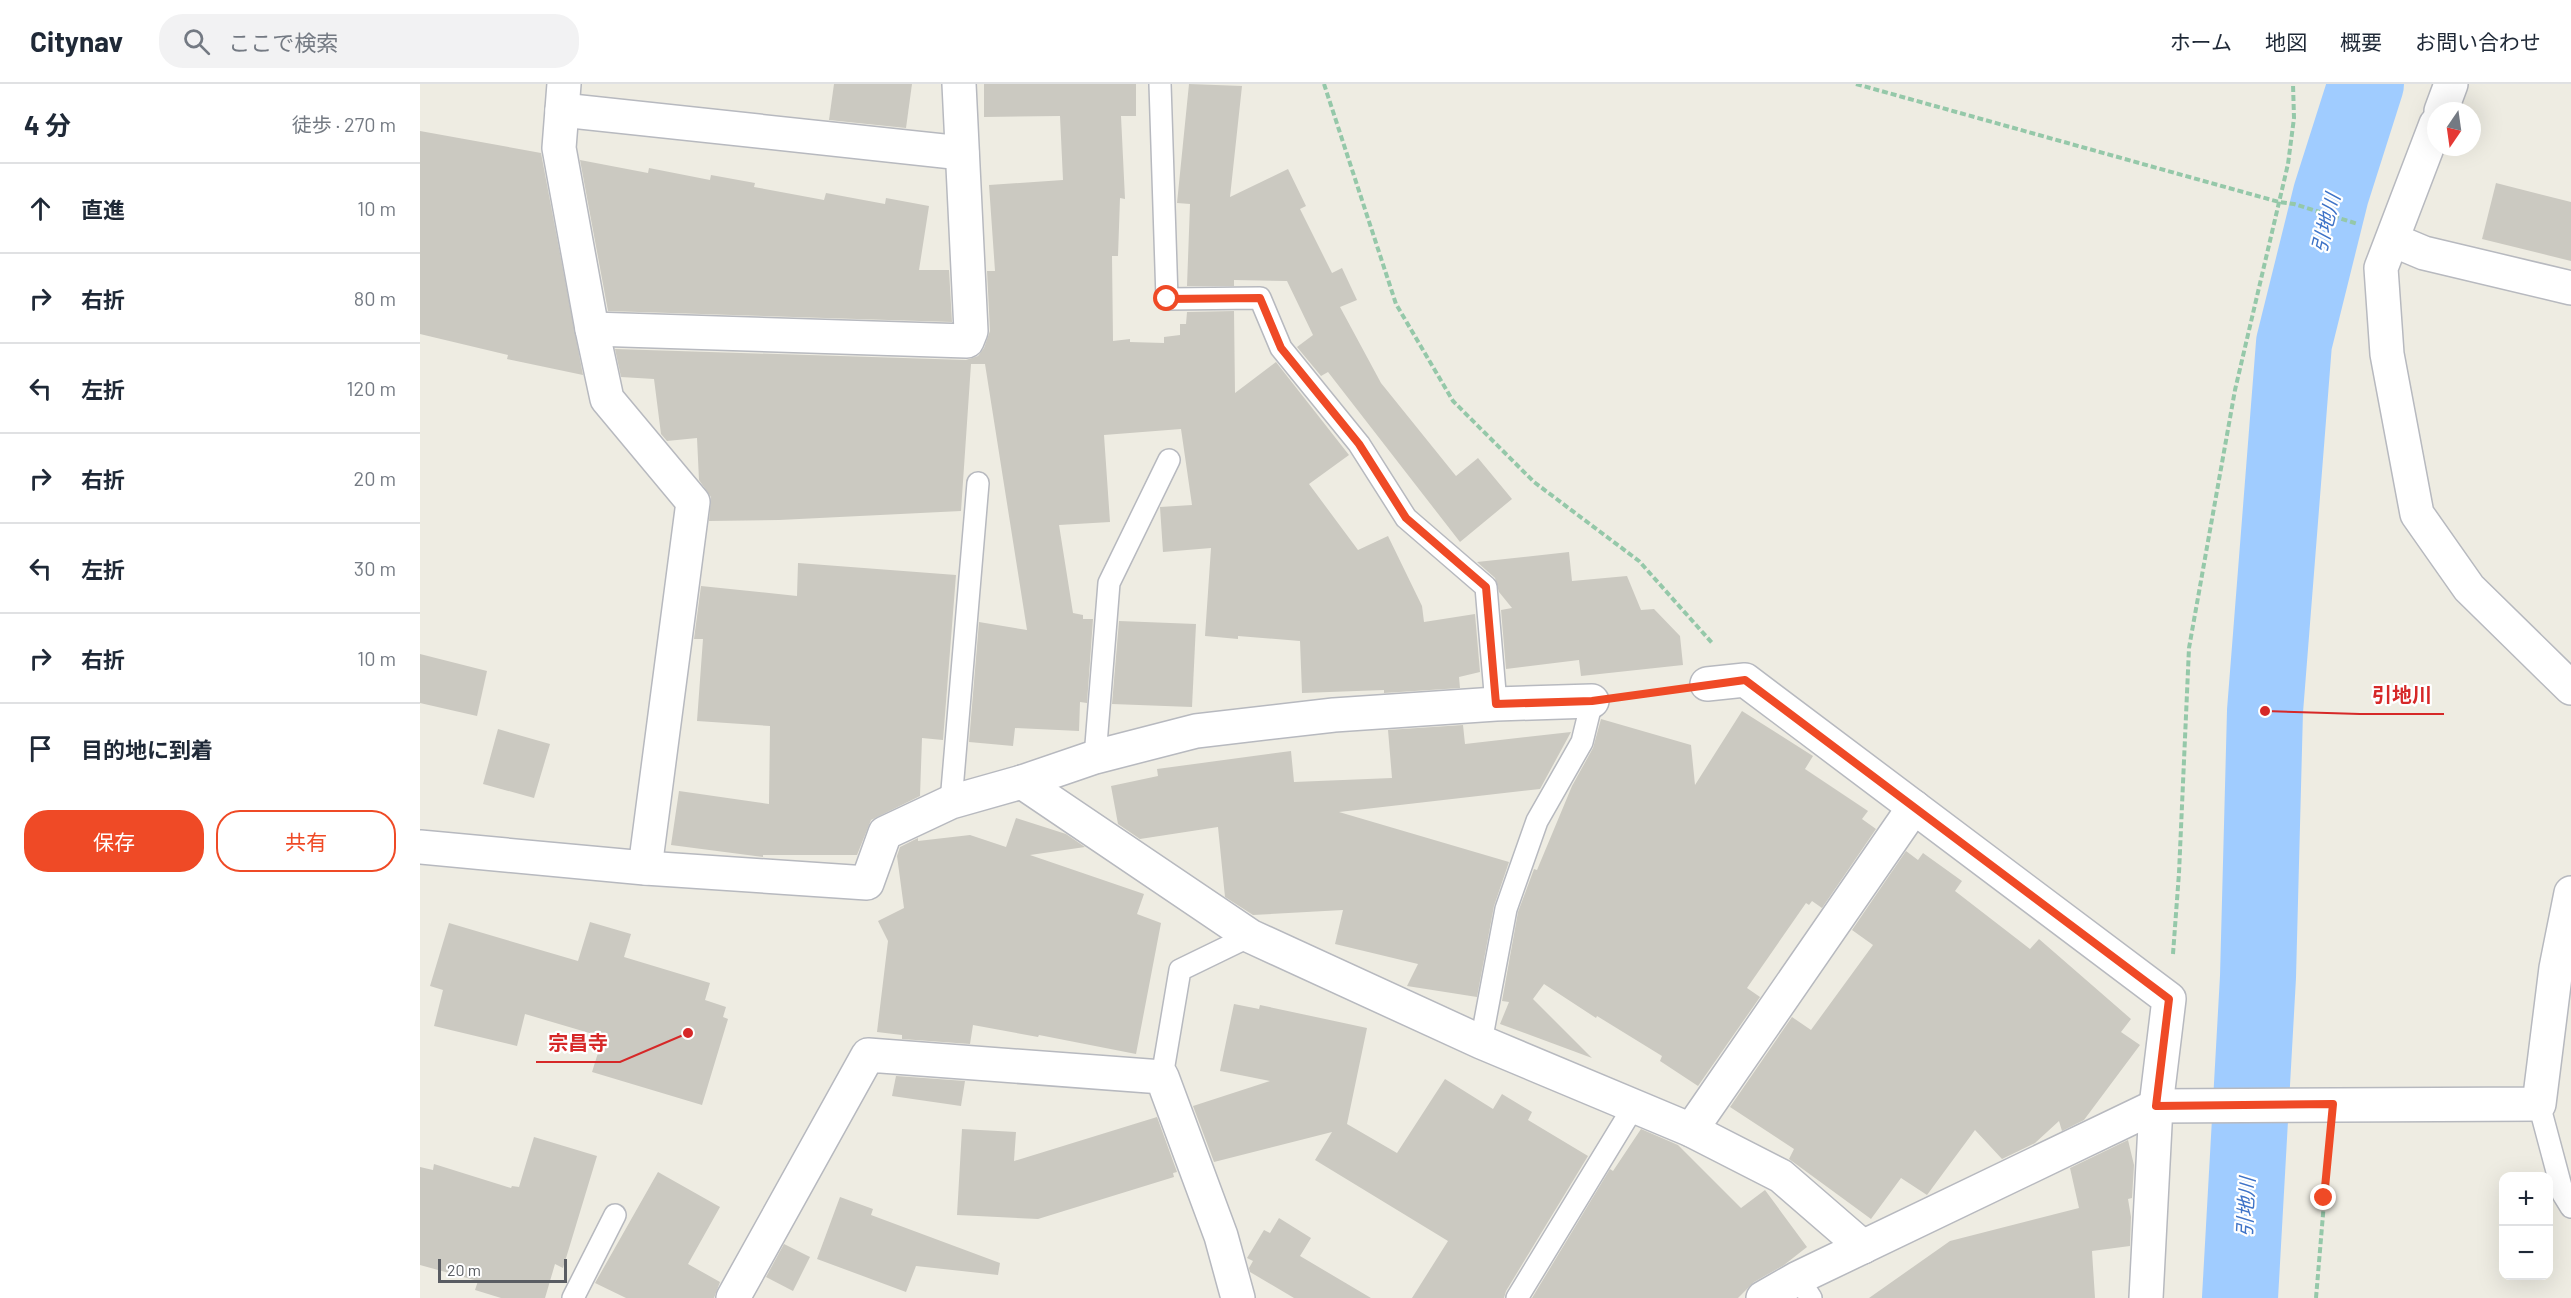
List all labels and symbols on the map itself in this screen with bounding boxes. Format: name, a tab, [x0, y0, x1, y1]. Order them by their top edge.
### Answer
north arrow	[2427, 102, 2481, 156]
water label: 引地川	[2306, 189, 2344, 255]
route start	[1153, 285, 1179, 311]
callout: 引地川	[2360, 676, 2444, 714]
text: 引地川	[2372, 682, 2432, 706]
callout: 宗昌寺	[536, 1024, 620, 1062]
text: 宗昌寺	[548, 1030, 608, 1054]
water label: 引地川	[2231, 1174, 2259, 1238]
route end	[2310, 1184, 2336, 1210]
scale bar	[438, 1256, 567, 1284]

